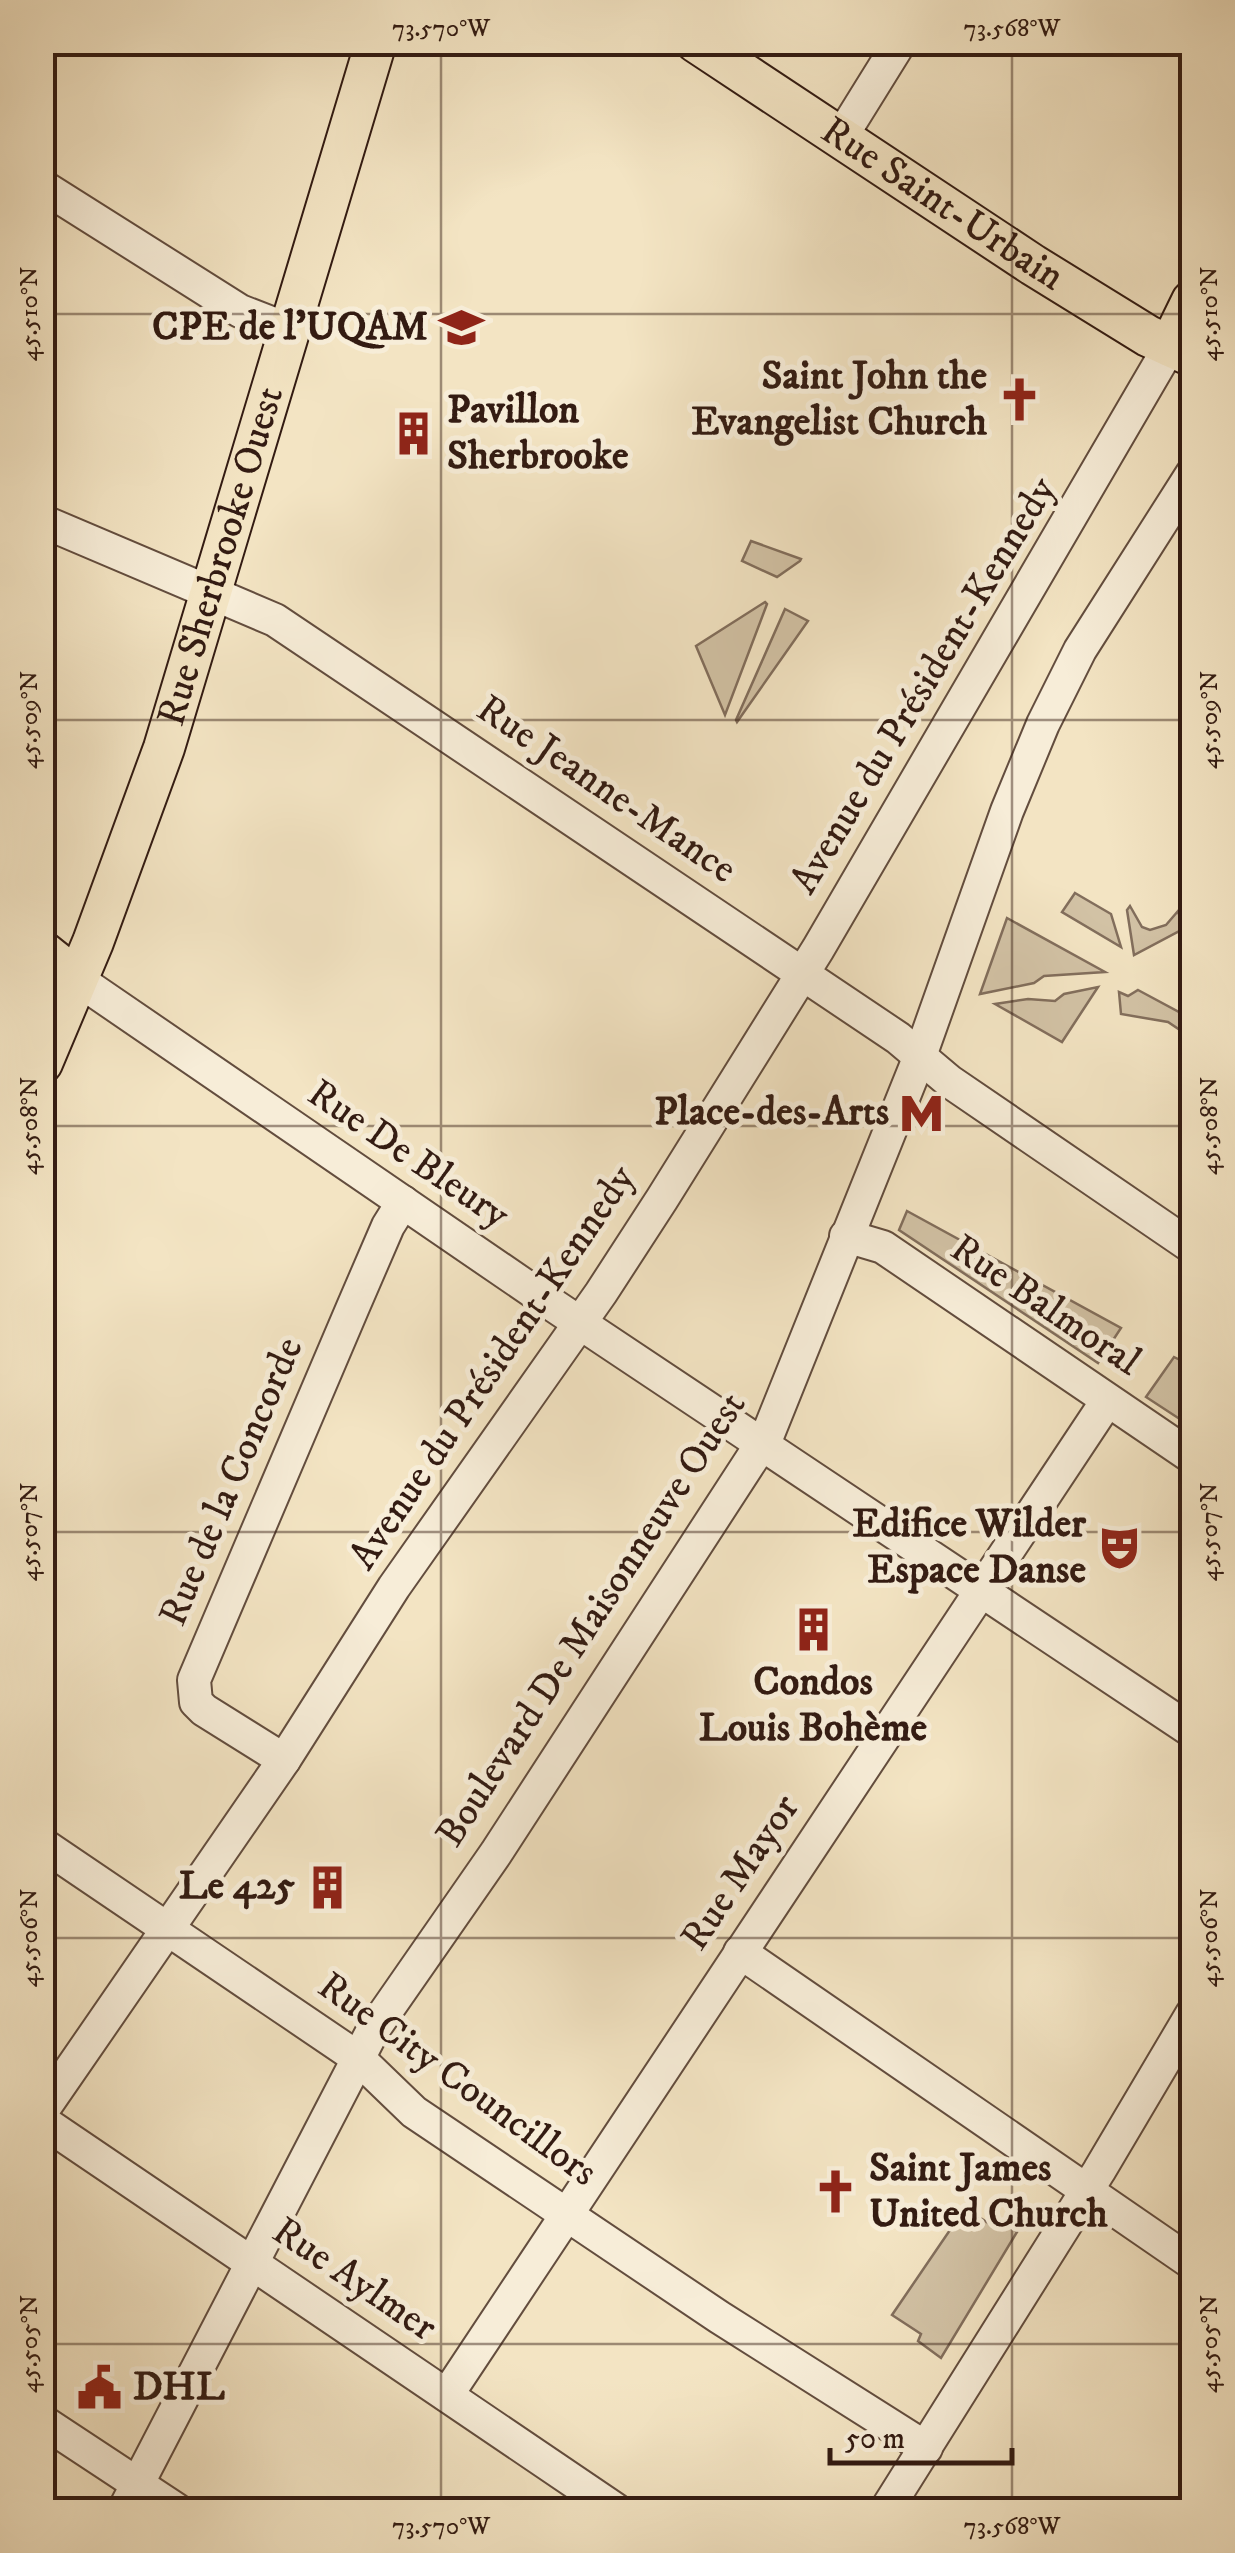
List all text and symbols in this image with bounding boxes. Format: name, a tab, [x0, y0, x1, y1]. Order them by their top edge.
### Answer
text: 73.570°W	[392, 13, 491, 44]
text: 73.568°W	[964, 13, 1062, 44]
street label: Rue Saint-Urbain	[811, 106, 1073, 303]
text: 45.510°N	[14, 266, 45, 362]
text: 45.510°N	[1194, 266, 1225, 362]
place label: CPE de l'UQAM	[152, 303, 428, 353]
school or university icon: CPE de l'UQAM	[437, 304, 485, 352]
place label: Saint John the Evangelist Church	[691, 352, 988, 448]
church icon: Saint John the Evangelist Church	[996, 376, 1044, 424]
street label: Rue Sherbrooke Ouest	[147, 381, 296, 732]
place label: Pavillon Sherbrooke	[447, 386, 629, 482]
building icon: Pavillon Sherbrooke	[390, 410, 438, 458]
street label: Avenue du Président-Kennedy	[780, 468, 1069, 904]
text: 45.509°N	[14, 671, 45, 769]
text: 45.509°N	[1194, 671, 1225, 769]
street label: Rue Jeanne-Mance	[467, 685, 745, 895]
street label: Rue De Bleury	[298, 1069, 519, 1241]
text: 45.508°N	[14, 1077, 45, 1175]
text: 45.508°N	[1194, 1077, 1225, 1175]
place label: Place-des-Arts	[654, 1088, 889, 1138]
metro station icon: Place-des-Arts	[898, 1089, 946, 1137]
street label: Avenue du Président-Kennedy	[339, 1155, 648, 1580]
street label: Rue Balmoral	[940, 1224, 1150, 1388]
street label: Rue de la Concorde	[149, 1330, 315, 1634]
street label: Boulevard De Maisonneuve Ouest	[426, 1383, 758, 1857]
text: 45.507°N	[14, 1482, 45, 1582]
text: 45.507°N	[1194, 1482, 1225, 1582]
place label: Edifice Wilder Espace Danse	[852, 1500, 1087, 1596]
theatre icon: Edifice Wilder Espace Danse	[1095, 1524, 1143, 1572]
building icon: Condos Louis Bohème	[789, 1606, 837, 1654]
place label: Condos Louis Bohème	[699, 1658, 928, 1754]
street label: Rue Mayor	[671, 1785, 811, 1961]
place label: Le 425	[179, 1862, 295, 1912]
building icon: Le 425	[304, 1863, 352, 1911]
text: 45.506°N	[14, 1889, 45, 1987]
text: 45.506°N	[1194, 1889, 1225, 1987]
street label: Rue City Councillors	[308, 1962, 606, 2198]
place label: Saint James United Church	[869, 2144, 1109, 2240]
church icon: Saint James United Church	[812, 2168, 860, 2216]
street label: Rue Aylmer	[262, 2207, 446, 2353]
text: 45.505°N	[14, 2295, 45, 2393]
text: 45.505°N	[1194, 2295, 1225, 2393]
place label: DHL	[133, 2363, 225, 2413]
public building icon: DHL	[76, 2364, 124, 2412]
scale bar	[830, 2403, 1012, 2465]
text: 50 m	[845, 2421, 905, 2458]
text: 73.570°W	[392, 2511, 491, 2542]
text: 73.568°W	[964, 2511, 1062, 2542]

